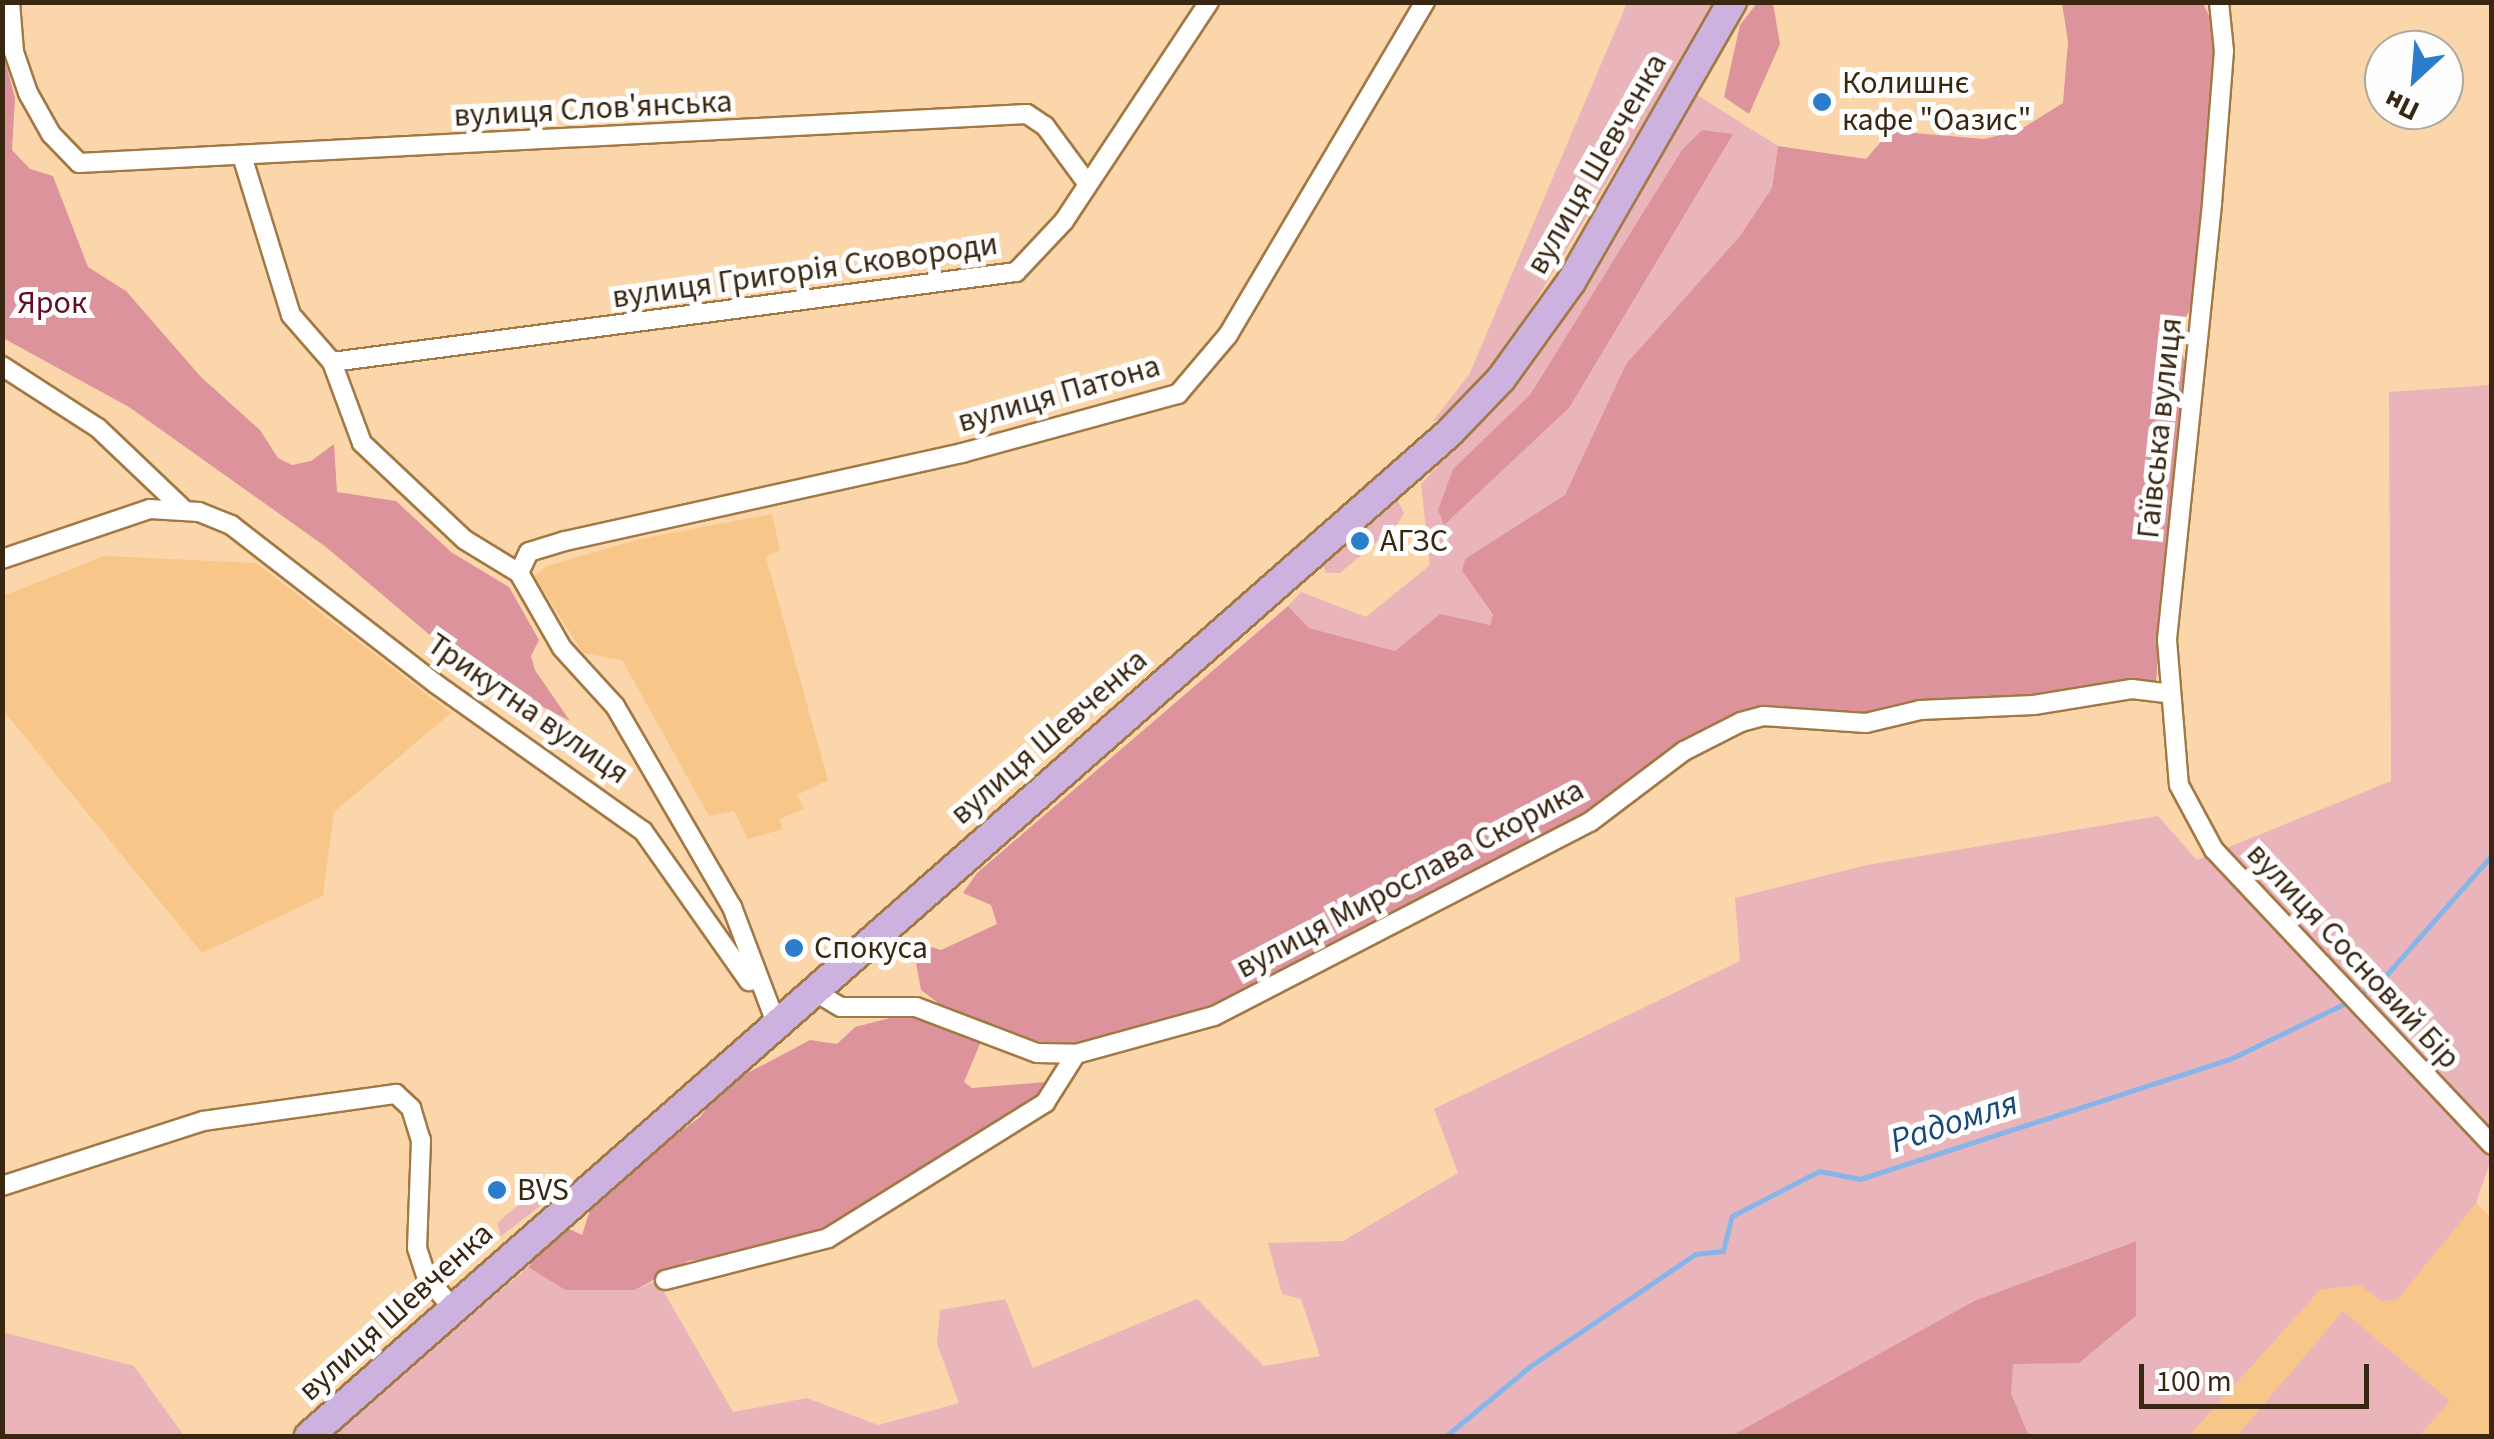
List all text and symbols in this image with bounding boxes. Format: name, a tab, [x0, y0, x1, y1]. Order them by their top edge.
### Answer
north arrow	[2364, 30, 2464, 130]
street label: вулиця Шевченка	[1518, 47, 1676, 281]
place label: Колишнє кафе "Оазис"	[1842, 65, 2031, 140]
text: Пн	[2377, 80, 2426, 131]
street label: вулиця Слов'янська	[453, 83, 733, 135]
marker: Колишнє кафе "Оазис"	[1811, 91, 1833, 113]
street label: вулиця Григорія Сковороди	[610, 225, 1000, 317]
park label: Ярок	[17, 284, 87, 322]
street label: Гаївська вулиця	[2129, 316, 2191, 540]
street label: вулиця Патона	[953, 347, 1165, 441]
place label: АГЗС	[1380, 522, 1448, 560]
marker: АГЗС	[1349, 530, 1371, 552]
street label: Трикутна вулиця	[420, 625, 636, 793]
street label: вулиця Шевченка	[943, 641, 1155, 833]
street label: вулиця Мирослава Скорика	[1230, 771, 1590, 987]
street label: вулиця Сосновий Бір	[2238, 835, 2468, 1077]
place label: Спокуса	[814, 929, 928, 967]
marker: Спокуса	[783, 937, 805, 959]
water label: Радомля	[1885, 1082, 2023, 1162]
place label: BVS	[517, 1171, 569, 1209]
marker: BVS	[486, 1179, 508, 1201]
street label: вулиця Шевченка	[291, 1215, 501, 1409]
scale bar	[2144, 1344, 2374, 1406]
text: 100 m	[2156, 1360, 2232, 1403]

